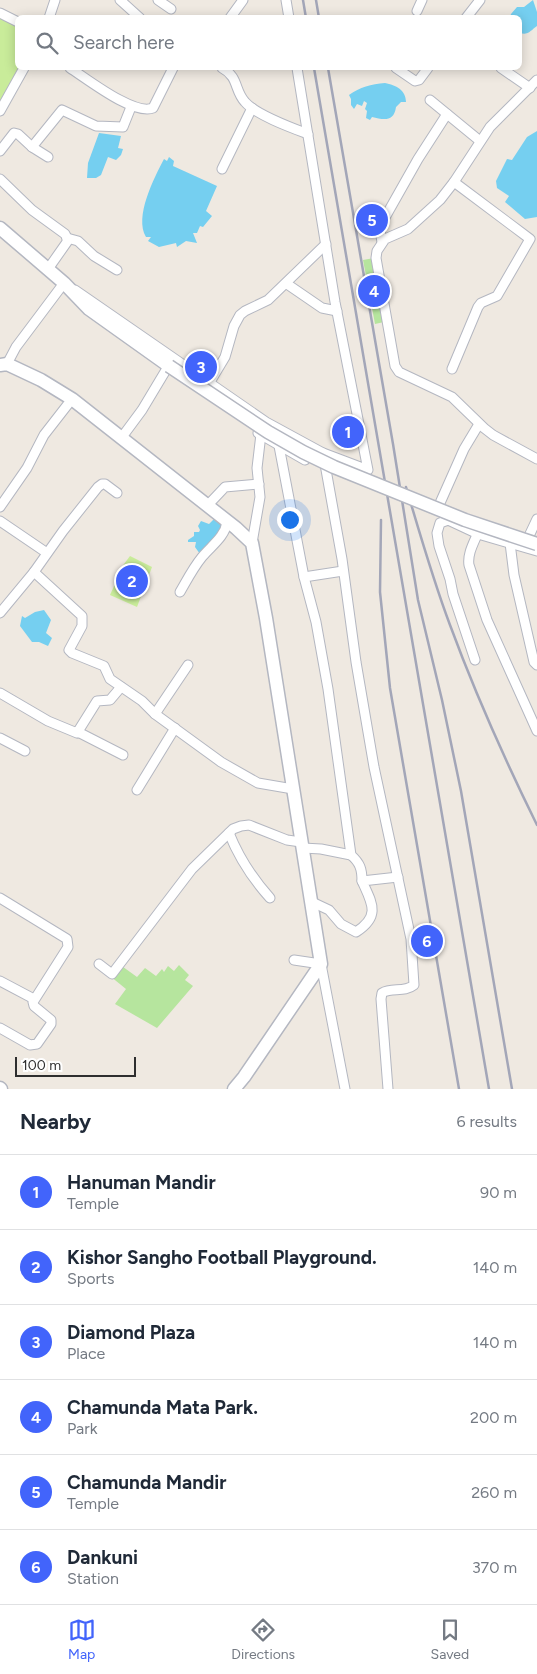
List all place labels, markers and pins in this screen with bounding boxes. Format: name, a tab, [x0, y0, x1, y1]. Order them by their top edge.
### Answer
pin: 5	[356, 201, 388, 239]
pin: 4	[358, 272, 390, 310]
pin: 3	[185, 348, 217, 386]
pin: 1	[332, 413, 364, 451]
pin: 2	[116, 562, 148, 600]
pin: 6	[411, 922, 443, 960]

